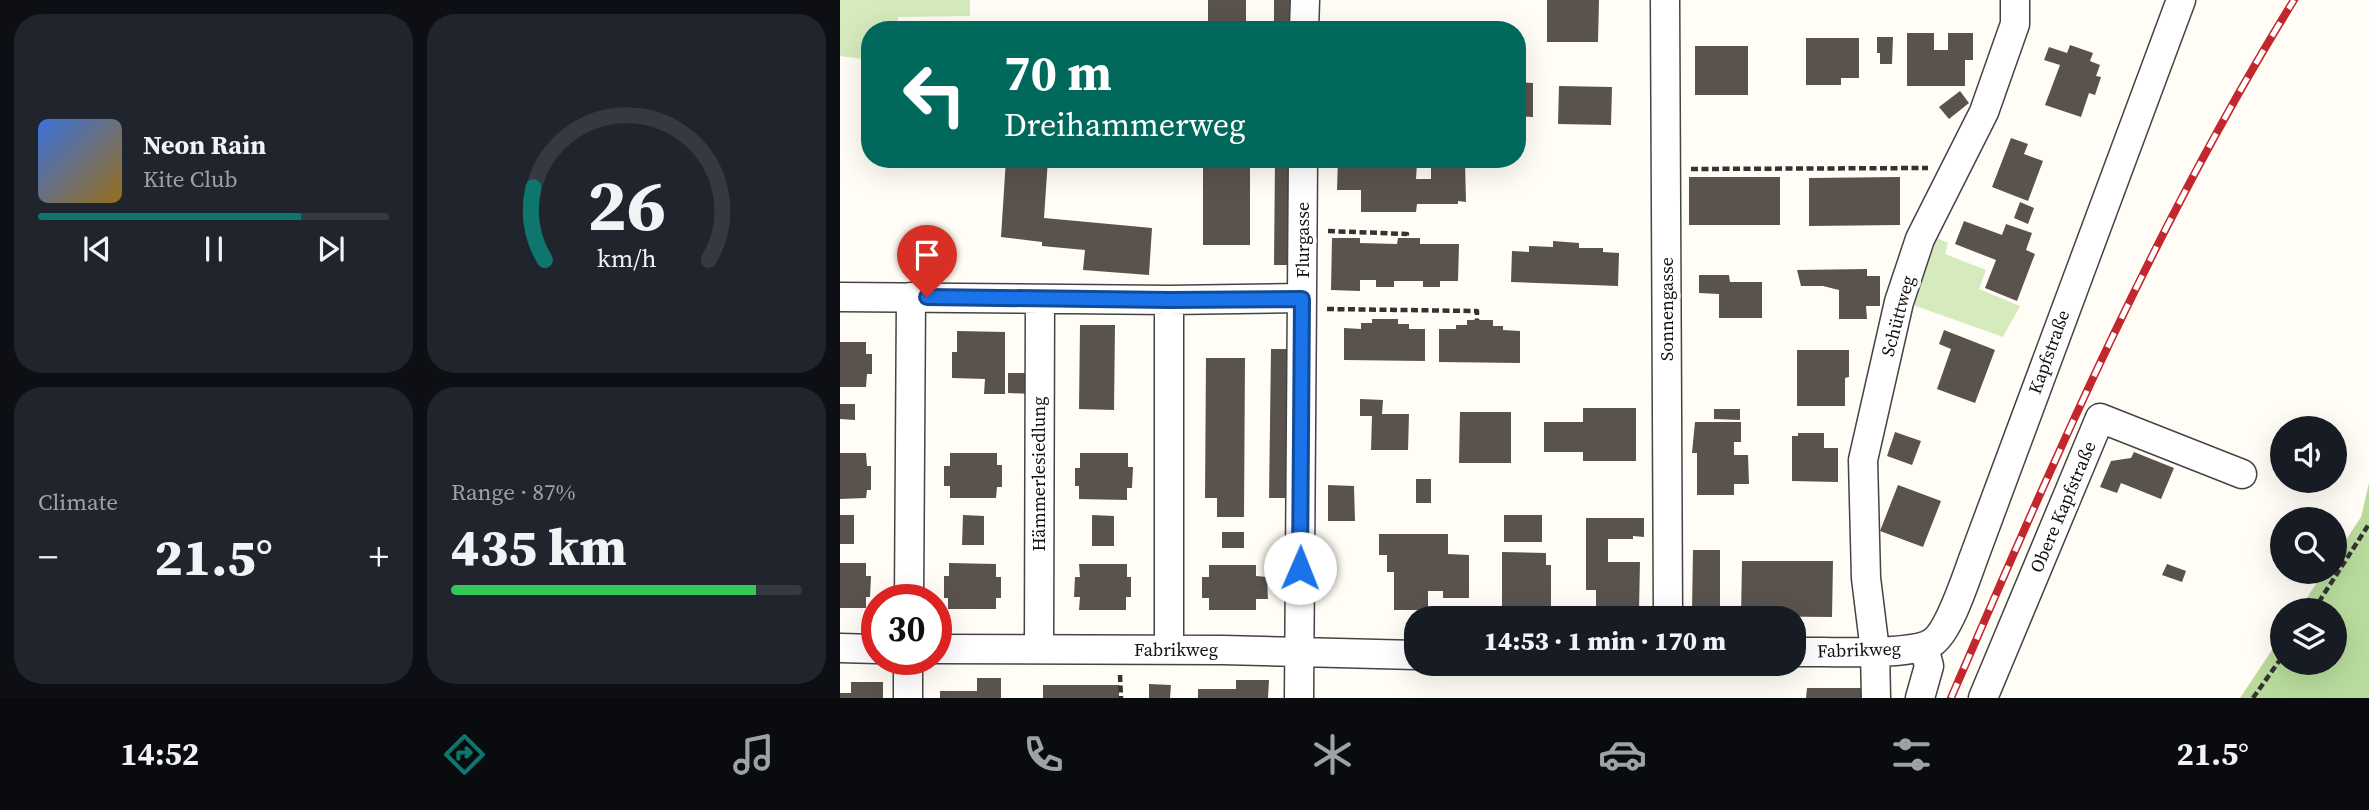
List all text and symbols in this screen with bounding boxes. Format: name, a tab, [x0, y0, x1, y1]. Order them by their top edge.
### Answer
text: 70 m	[1004, 39, 1112, 106]
icon: left	[889, 49, 980, 140]
text: Dreihammerweg	[1004, 103, 1246, 147]
text: Neon Rain	[143, 127, 266, 163]
text: 26	[587, 155, 666, 254]
text: Kite Club	[143, 163, 238, 195]
street label: Flurgasse	[1290, 202, 1315, 278]
pin	[897, 225, 957, 297]
icon: previous	[78, 230, 116, 268]
icon: pause	[195, 230, 233, 268]
icon: next	[312, 230, 350, 268]
icon: arrive	[908, 236, 946, 274]
text: km/h	[597, 241, 656, 275]
street label: Sonnengasse	[1654, 257, 1679, 361]
street label: Schüttweg	[1875, 273, 1920, 359]
street label: Kapfstraße	[2022, 306, 2075, 397]
street label: Hämmerlesiedlung	[1026, 397, 1051, 551]
map controls	[2270, 416, 2347, 675]
button: sound	[2270, 416, 2347, 493]
street label: Obere Kapfstraße	[2024, 437, 2102, 576]
text: Range · 87%	[451, 476, 576, 508]
text: Climate	[38, 486, 118, 518]
button: search	[2270, 507, 2347, 584]
text: 435 km	[451, 511, 627, 582]
text: 21.5°	[154, 521, 273, 592]
text: −	[38, 531, 58, 583]
text: +	[369, 531, 389, 583]
position arrow	[1263, 531, 1337, 605]
speed limit sign: 30	[861, 584, 952, 675]
button: layers	[2270, 598, 2347, 675]
text: 14:53 · 1 min · 170 m	[1484, 623, 1726, 659]
street label: Fabrikweg	[1817, 636, 1901, 663]
street label: Fabrikweg	[1134, 637, 1218, 662]
icon: directions	[440, 730, 489, 779]
icon: music	[729, 730, 778, 779]
icon: phone	[1019, 730, 1068, 779]
icon: climate	[1308, 730, 1357, 779]
icon: car	[1598, 730, 1647, 779]
icon: filters	[1887, 730, 1936, 779]
text: 14:52	[120, 732, 199, 776]
text: 21.5°	[2177, 732, 2249, 776]

